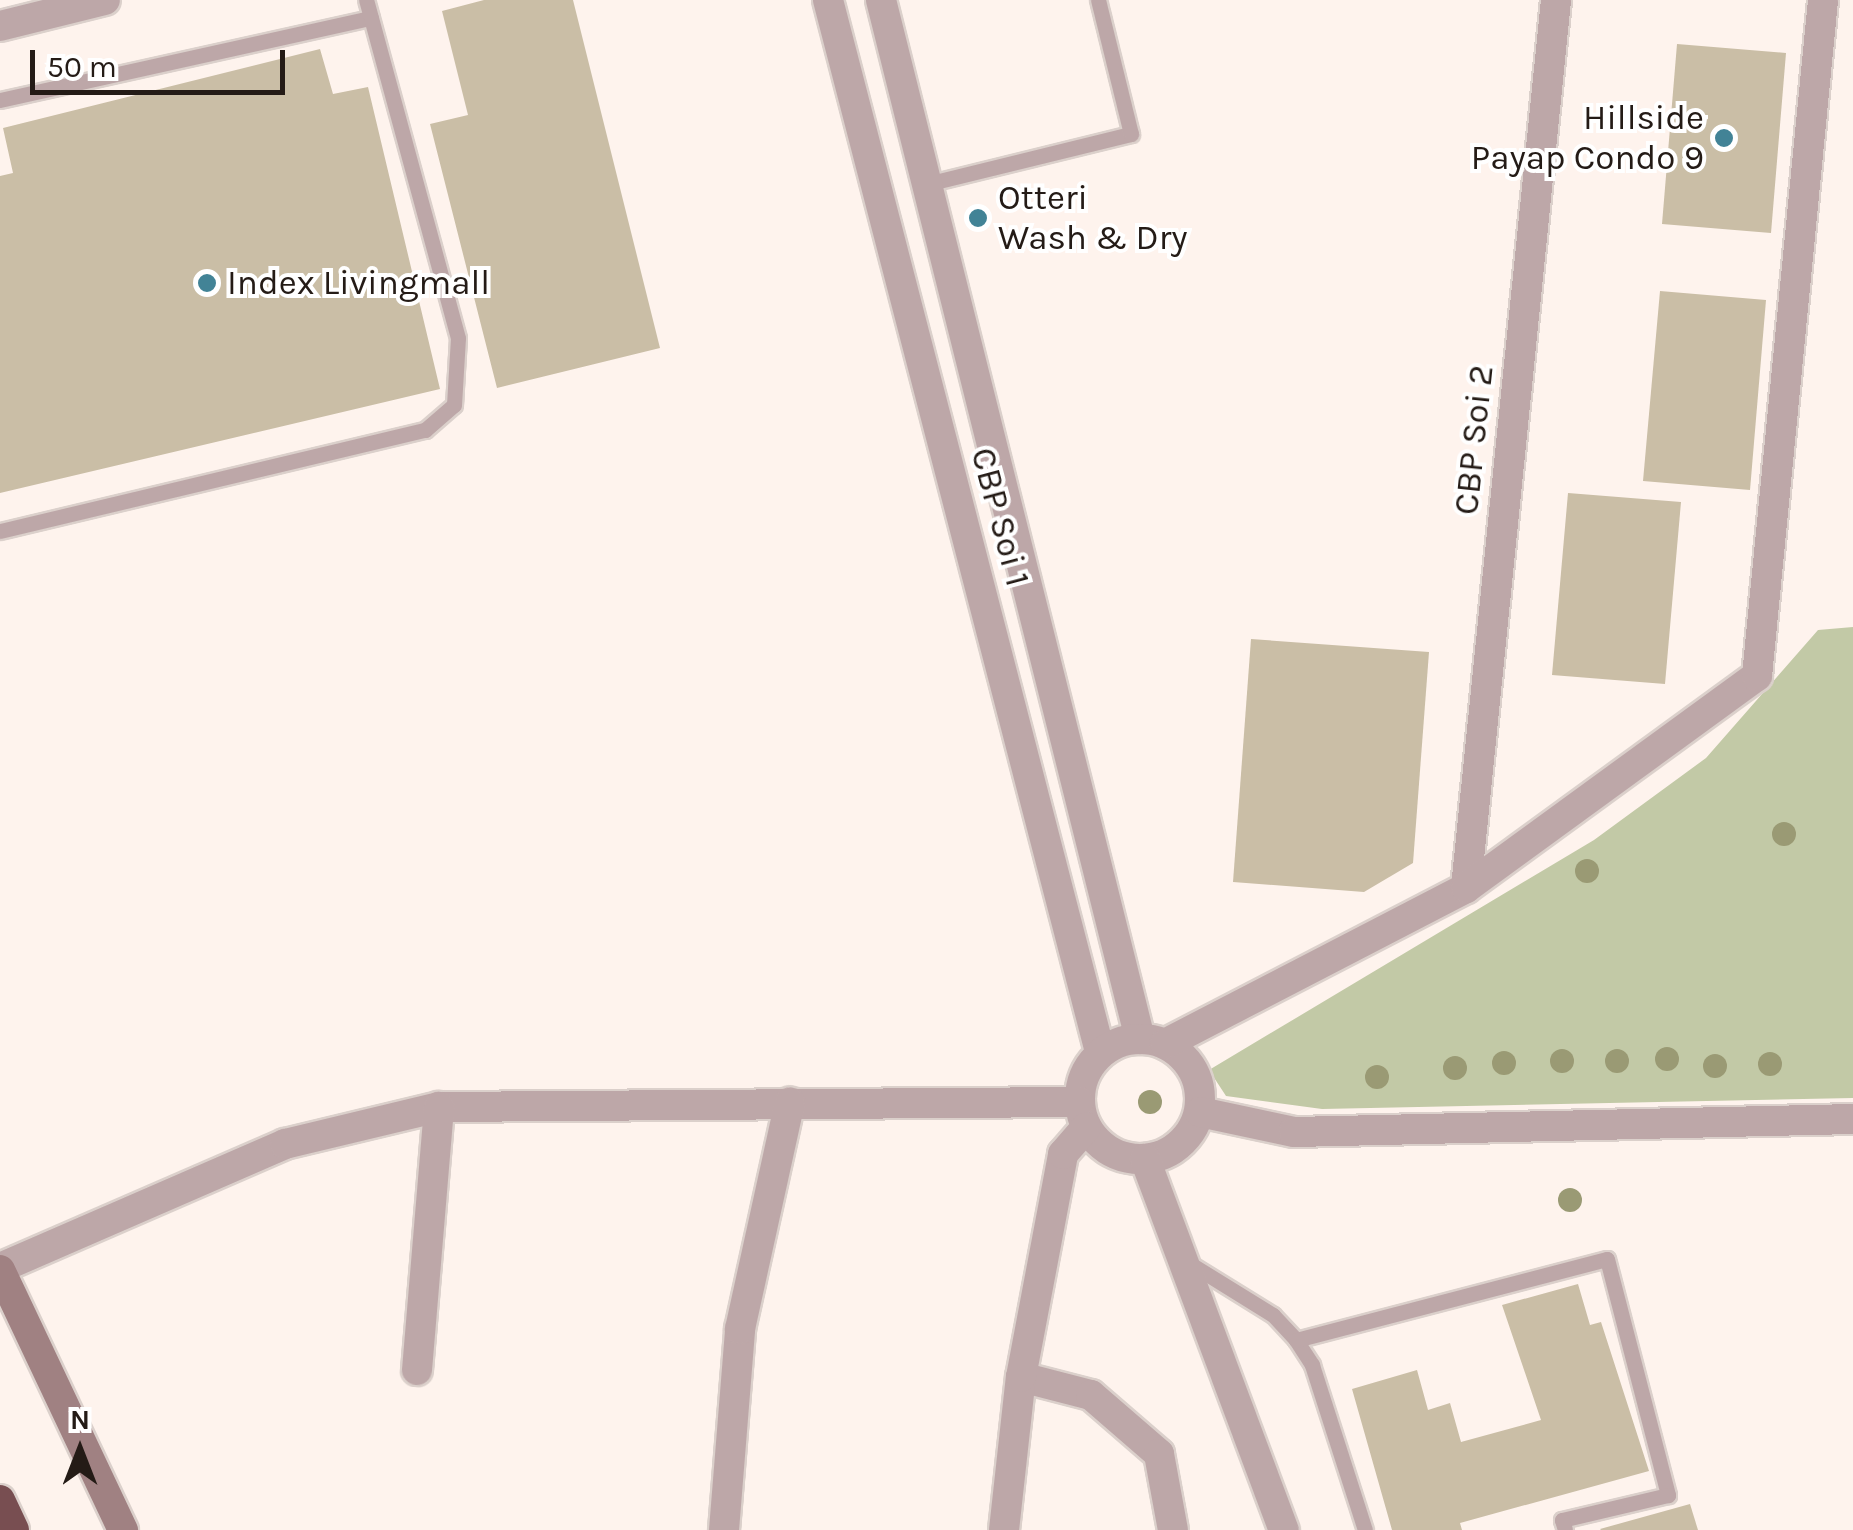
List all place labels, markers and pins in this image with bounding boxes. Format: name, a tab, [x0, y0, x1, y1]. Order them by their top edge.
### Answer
place label: Hillside Payap Condo 9	[1471, 97, 1704, 179]
marker: Hillside Payap Condo 9	[1713, 127, 1735, 149]
place label: Otteri Wash & Dry	[998, 177, 1188, 259]
marker: Otteri Wash & Dry	[967, 207, 989, 229]
place label: Index Livingmall	[227, 262, 490, 304]
marker: Index Livingmall	[196, 272, 218, 294]

